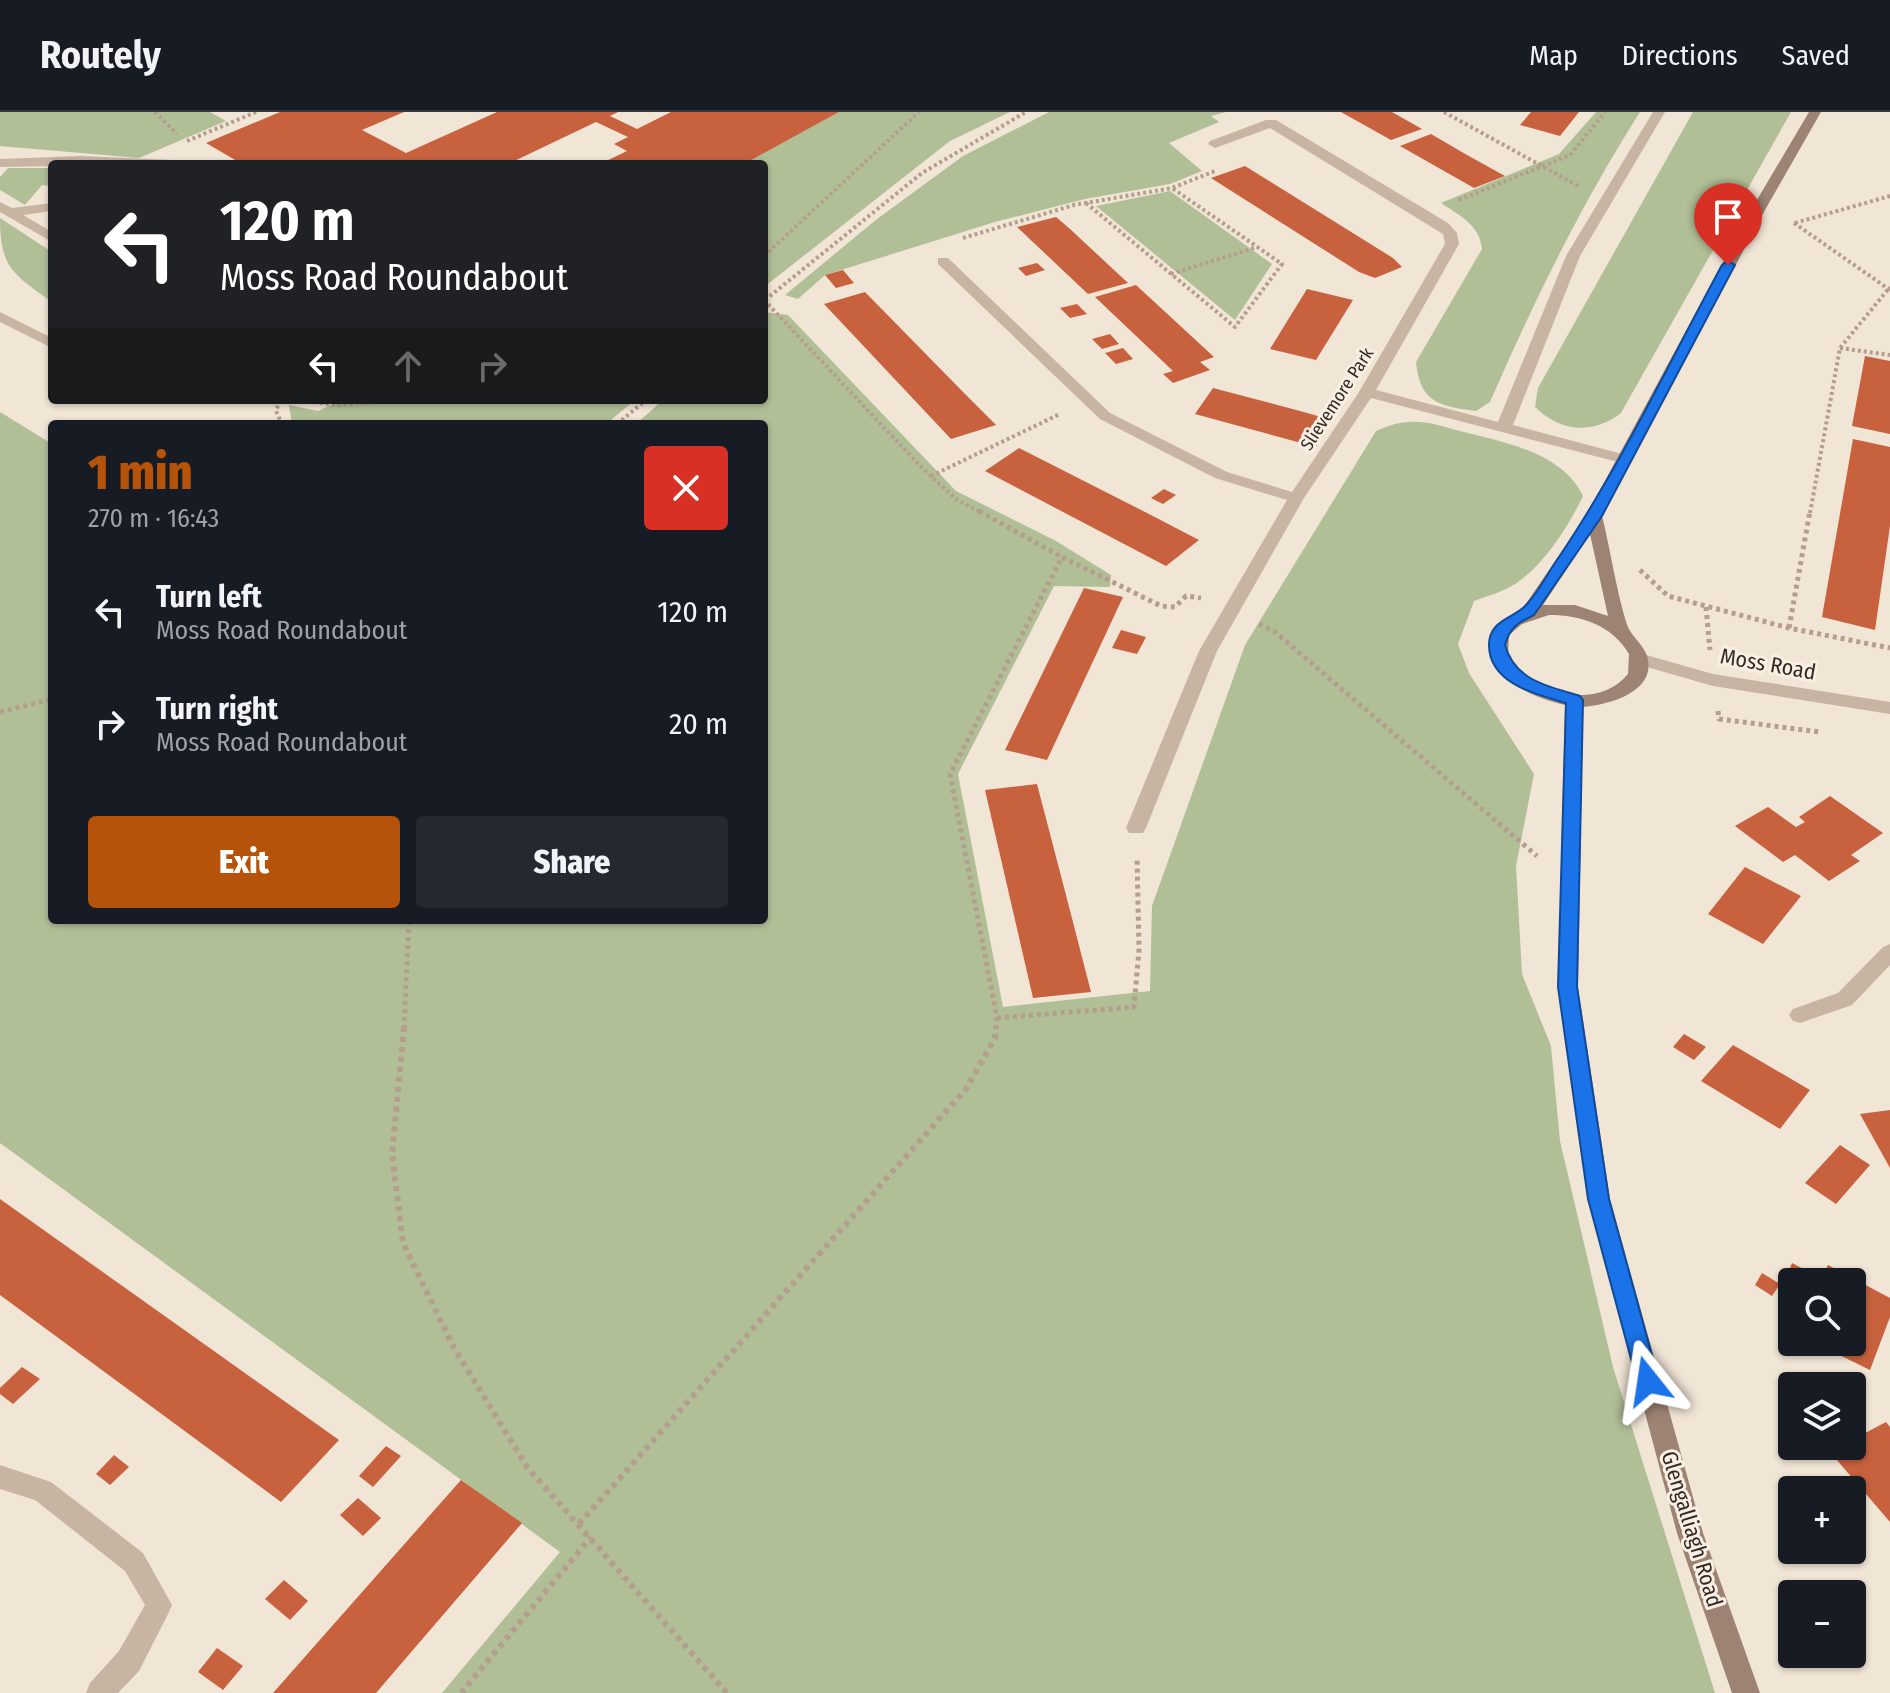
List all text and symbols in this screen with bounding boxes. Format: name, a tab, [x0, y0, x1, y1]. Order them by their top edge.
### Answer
text: Routely	[40, 32, 161, 78]
text: Map	[1529, 39, 1578, 72]
text: Directions	[1622, 39, 1738, 72]
text: Saved	[1782, 39, 1850, 72]
pin	[1694, 183, 1762, 265]
text: 120 m	[220, 188, 355, 255]
icon: left	[88, 192, 192, 296]
icon: arrive	[1706, 195, 1750, 239]
text: Moss Road Roundabout	[220, 256, 568, 300]
street label: Slievemore Park	[1296, 343, 1379, 454]
icon: left	[302, 344, 346, 388]
icon: ahead	[386, 344, 430, 388]
icon: right	[470, 344, 514, 388]
text: 1 min	[88, 444, 192, 502]
button: close	[644, 446, 728, 530]
text: 270 m · 16:43	[88, 503, 219, 534]
text: Turn left	[156, 579, 262, 615]
icon: left	[88, 590, 132, 634]
text: 120 m	[657, 594, 728, 630]
text: Moss Road Roundabout	[156, 615, 407, 646]
street label: Moss Road	[1718, 642, 1818, 686]
text: Turn right	[156, 691, 278, 727]
icon: right	[88, 702, 132, 746]
text: 20 m	[669, 706, 728, 742]
text: Moss Road Roundabout	[156, 727, 407, 758]
button: Exit	[88, 816, 400, 908]
button: Share	[416, 816, 728, 908]
map controls	[1778, 1268, 1866, 1668]
button: search	[1778, 1268, 1866, 1356]
position arrow	[1606, 1339, 1690, 1423]
button: layers	[1778, 1372, 1866, 1460]
street label: Glengalliagh Road	[1655, 1448, 1729, 1610]
button: +	[1778, 1476, 1866, 1564]
button: −	[1778, 1580, 1866, 1668]

